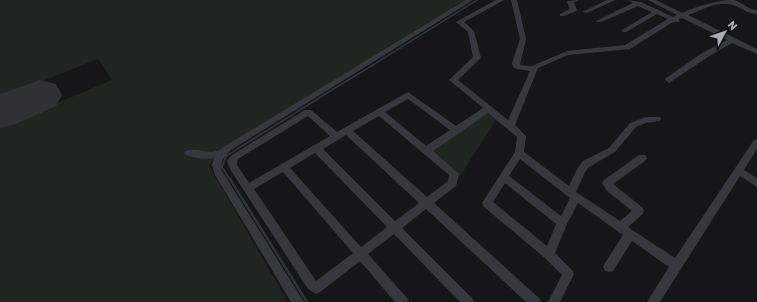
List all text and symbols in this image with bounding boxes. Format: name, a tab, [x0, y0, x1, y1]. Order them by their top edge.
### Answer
north arrow	[705, 12, 745, 52]
text: N	[725, 19, 740, 33]

